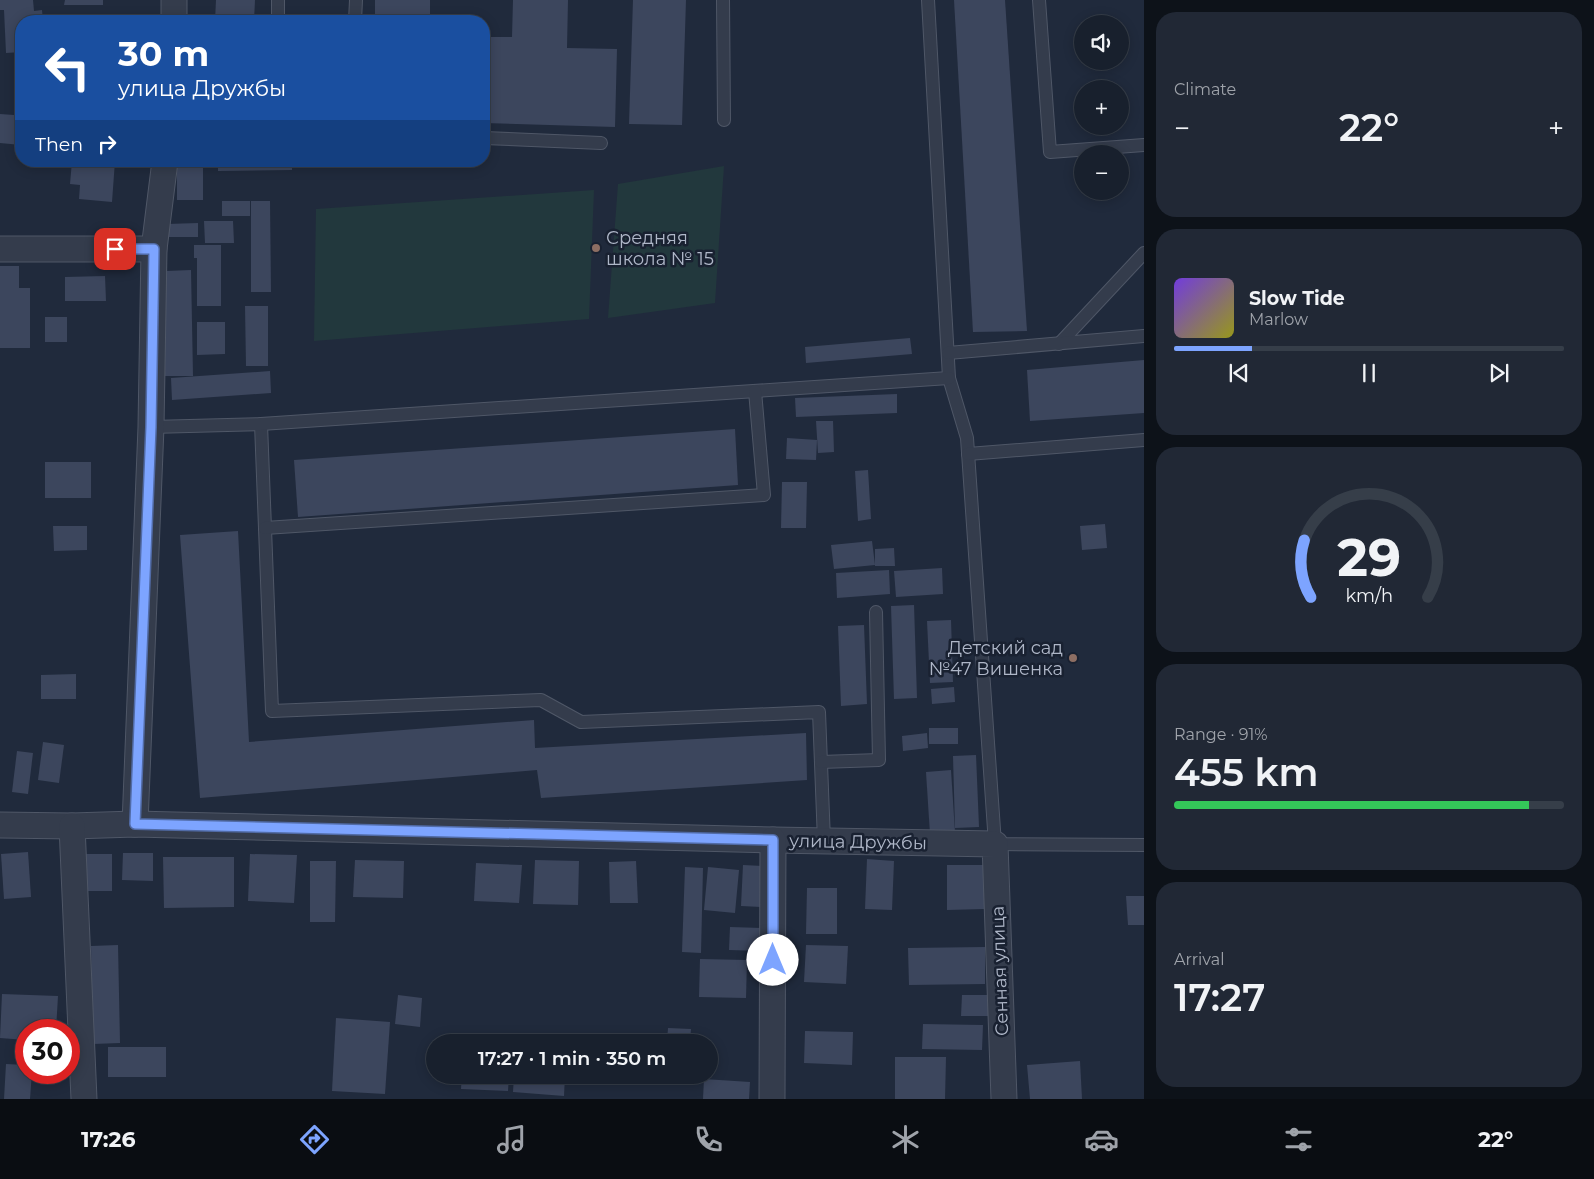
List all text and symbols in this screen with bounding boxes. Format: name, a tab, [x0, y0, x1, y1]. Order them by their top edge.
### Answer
map controls	[1074, 15, 1129, 200]
button: sound	[1074, 15, 1129, 70]
text: 30 m	[118, 32, 209, 75]
icon: left	[35, 35, 100, 100]
text: улица Дружбы	[118, 75, 286, 102]
button: +	[1074, 80, 1129, 135]
text: Climate	[1174, 80, 1236, 99]
text: 22°	[1339, 104, 1399, 151]
text: −	[1174, 111, 1190, 145]
text: +	[1548, 111, 1564, 145]
icon: right	[93, 130, 121, 158]
text: Then	[35, 133, 83, 156]
button: −	[1074, 145, 1129, 200]
place label: Средняя школа № 15	[606, 227, 714, 270]
pin	[94, 228, 136, 270]
icon: arrive	[101, 235, 129, 263]
marker: Средняя школа № 15	[590, 242, 602, 254]
text: Slow Tide	[1249, 287, 1345, 310]
text: Marlow	[1249, 310, 1308, 329]
icon: previous	[1225, 359, 1253, 387]
icon: pause	[1355, 359, 1383, 387]
icon: next	[1485, 359, 1513, 387]
text: 29	[1337, 526, 1401, 589]
text: km/h	[1345, 585, 1393, 606]
place label: Детский сад №47 Вишенка	[929, 637, 1063, 680]
marker: Детский сад №47 Вишенка	[1067, 652, 1079, 664]
text: Range · 91%	[1174, 725, 1268, 744]
text: 455 km	[1174, 749, 1318, 796]
street label: улица Дружбы	[788, 830, 927, 854]
street label: Сенная улица	[987, 906, 1013, 1036]
position arrow	[746, 933, 798, 985]
text: Arrival	[1174, 950, 1224, 969]
text: 17:27	[1174, 974, 1265, 1021]
speed limit sign: 30	[15, 1019, 80, 1084]
text: 17:27 · 1 min · 350 m	[478, 1047, 666, 1070]
icon: directions	[297, 1122, 332, 1157]
icon: music	[494, 1122, 529, 1157]
icon: phone	[691, 1122, 726, 1157]
icon: climate	[888, 1122, 923, 1157]
icon: car	[1084, 1122, 1119, 1157]
icon: filters	[1281, 1122, 1316, 1157]
text: 17:26	[81, 1126, 135, 1153]
text: 22°	[1478, 1126, 1513, 1153]

